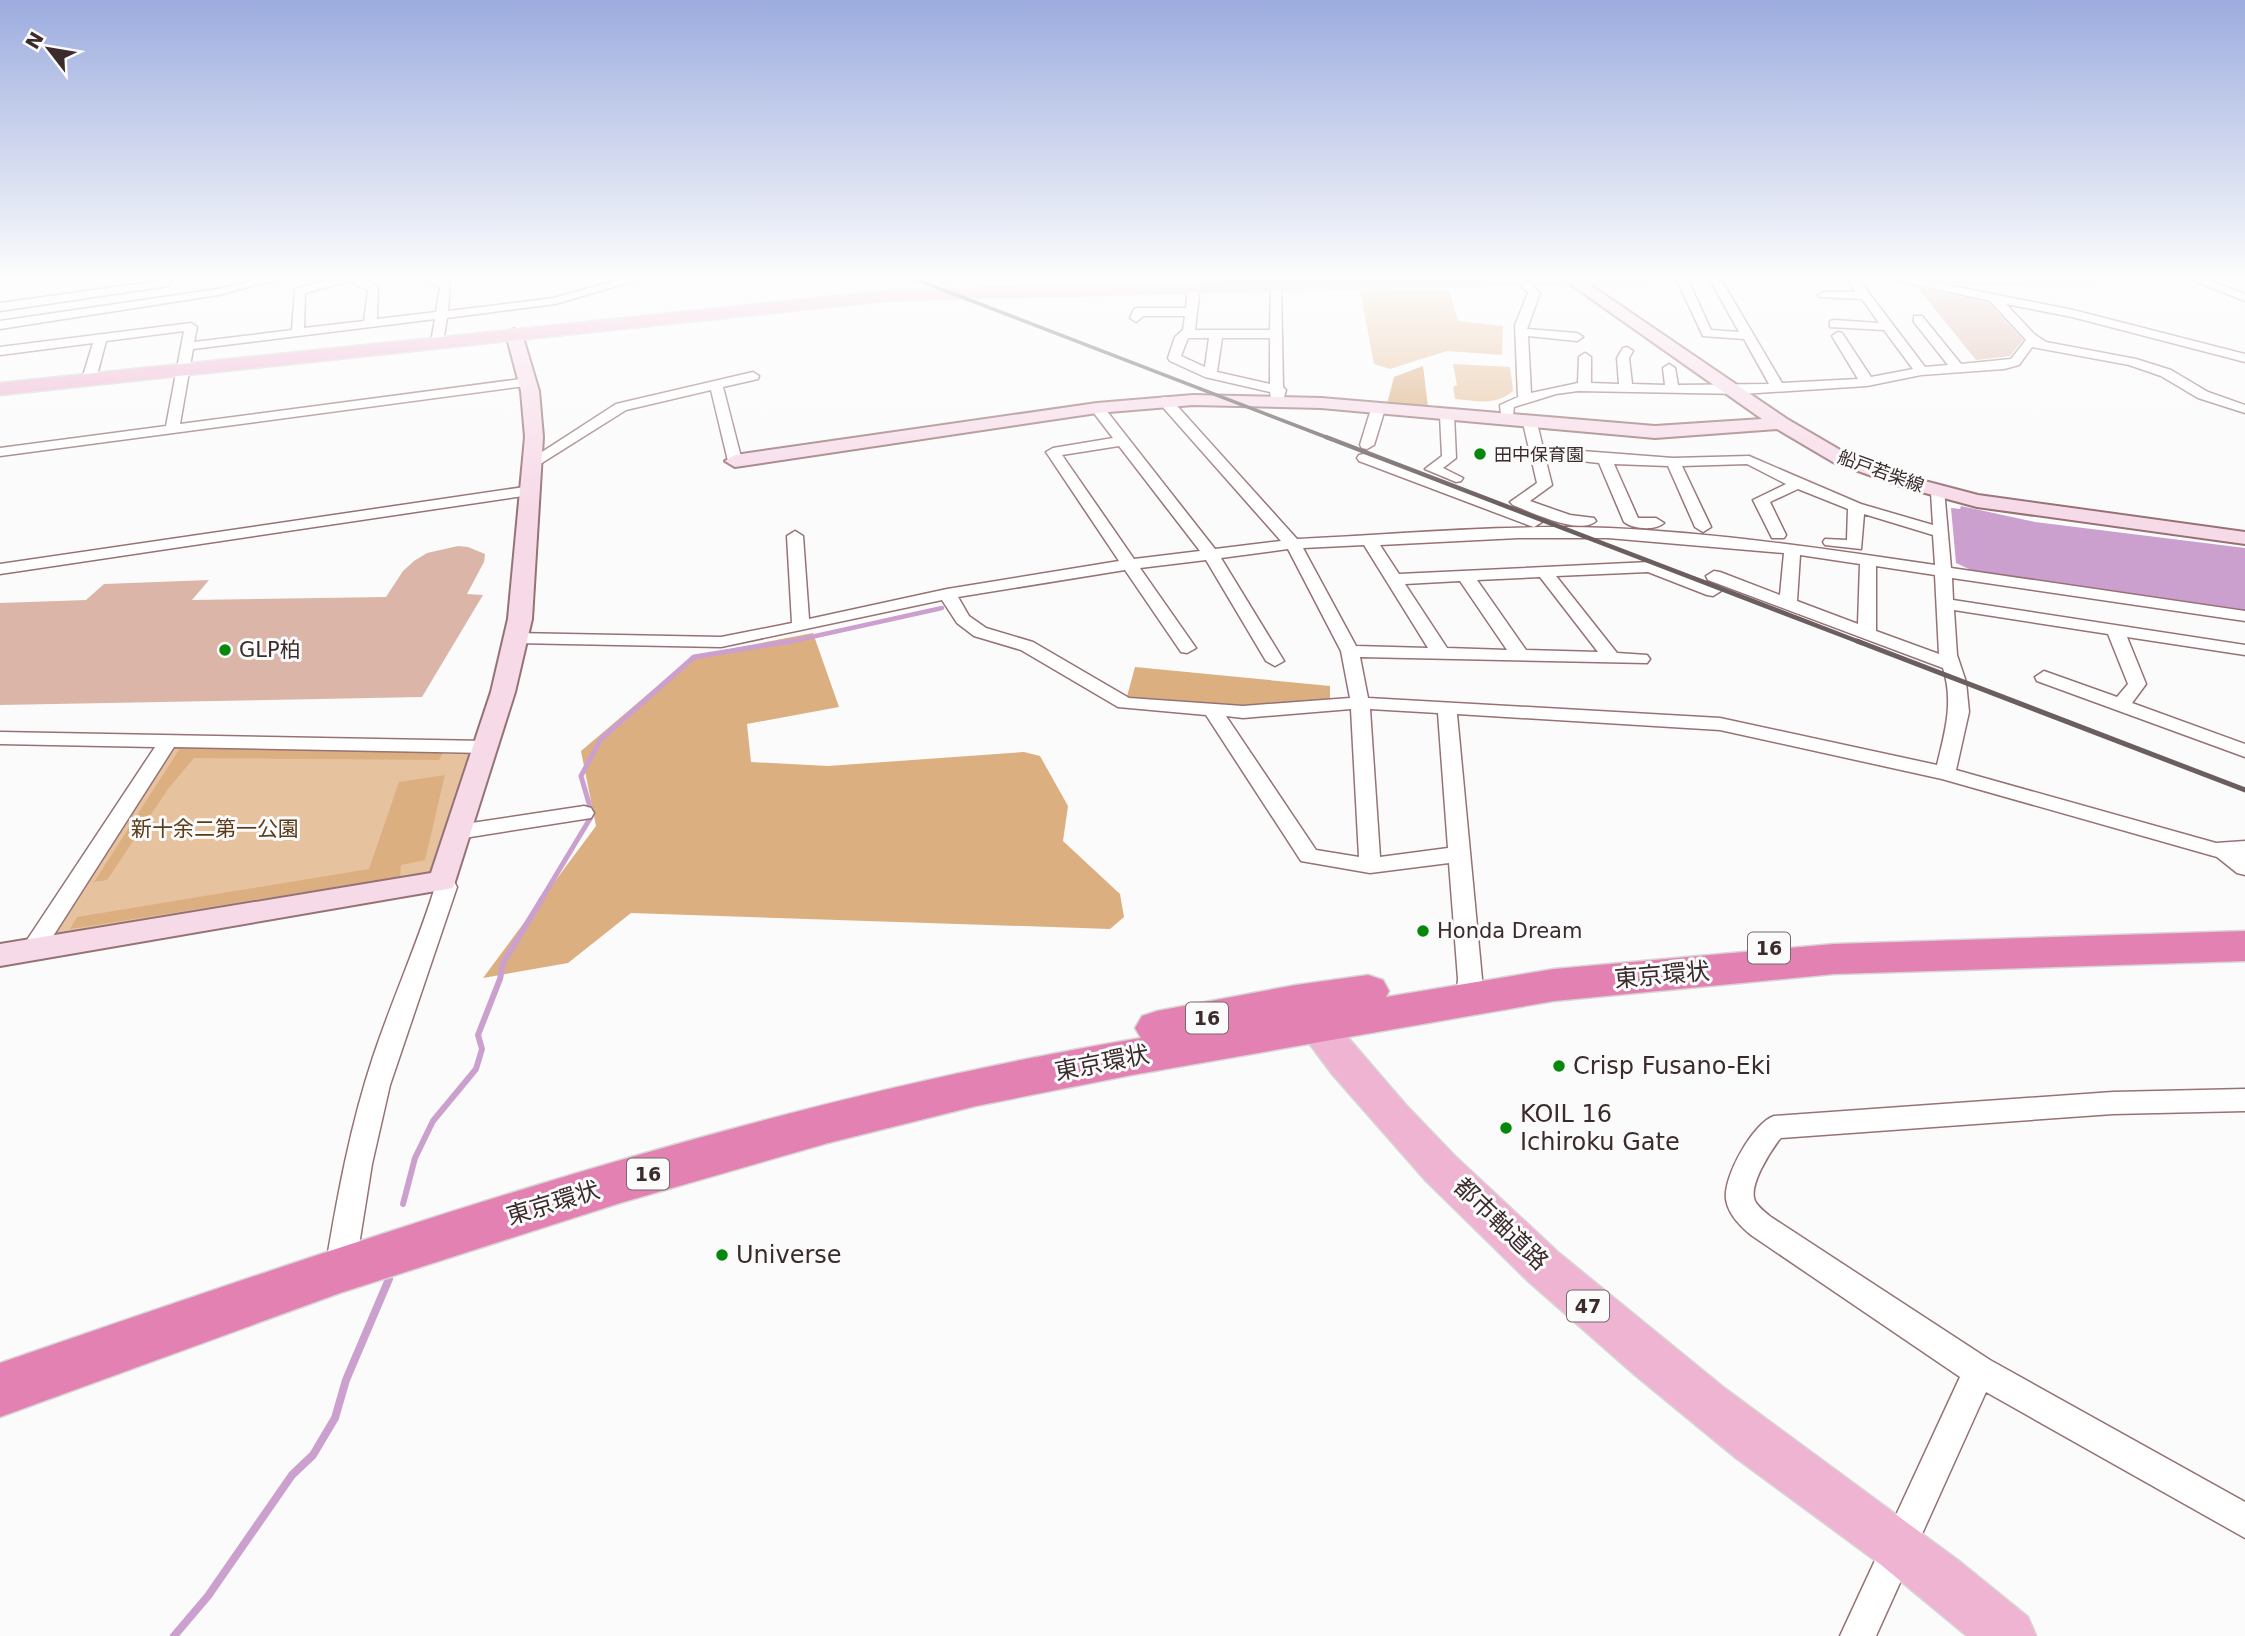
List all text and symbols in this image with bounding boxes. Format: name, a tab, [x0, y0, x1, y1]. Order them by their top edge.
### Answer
north arrow	[14, 14, 84, 84]
text: N	[21, 28, 48, 53]
place label: 田中保育園	[1494, 444, 1584, 465]
marker: 田中保育園	[1472, 446, 1488, 462]
street label: 船戸若柴線	[1835, 446, 1927, 496]
place label: GLP柏	[239, 638, 301, 662]
marker: GLP柏	[217, 642, 233, 658]
park label: 新十余二第一公園	[131, 817, 299, 841]
place label: Honda Dream	[1437, 919, 1582, 943]
marker: Honda Dream	[1415, 923, 1431, 939]
road number: 16	[1748, 932, 1790, 964]
street label: 東京環状	[1613, 957, 1711, 993]
road number: 16	[1186, 1002, 1228, 1034]
street label: 東京環状	[1052, 1040, 1152, 1086]
place label: Crisp Fusano-Eki	[1573, 1052, 1771, 1080]
marker: Crisp Fusano-Eki	[1551, 1058, 1567, 1074]
place label: KOIL 16 Ichiroku Gate	[1520, 1100, 1680, 1156]
marker: KOIL 16 Ichiroku Gate	[1498, 1120, 1514, 1136]
road number: 16	[627, 1158, 669, 1190]
street label: 都市軸道路	[1448, 1172, 1554, 1276]
street label: 東京環状	[503, 1176, 603, 1230]
place label: Universe	[736, 1241, 842, 1269]
marker: Universe	[714, 1247, 730, 1263]
road number: 47	[1567, 1290, 1609, 1322]

